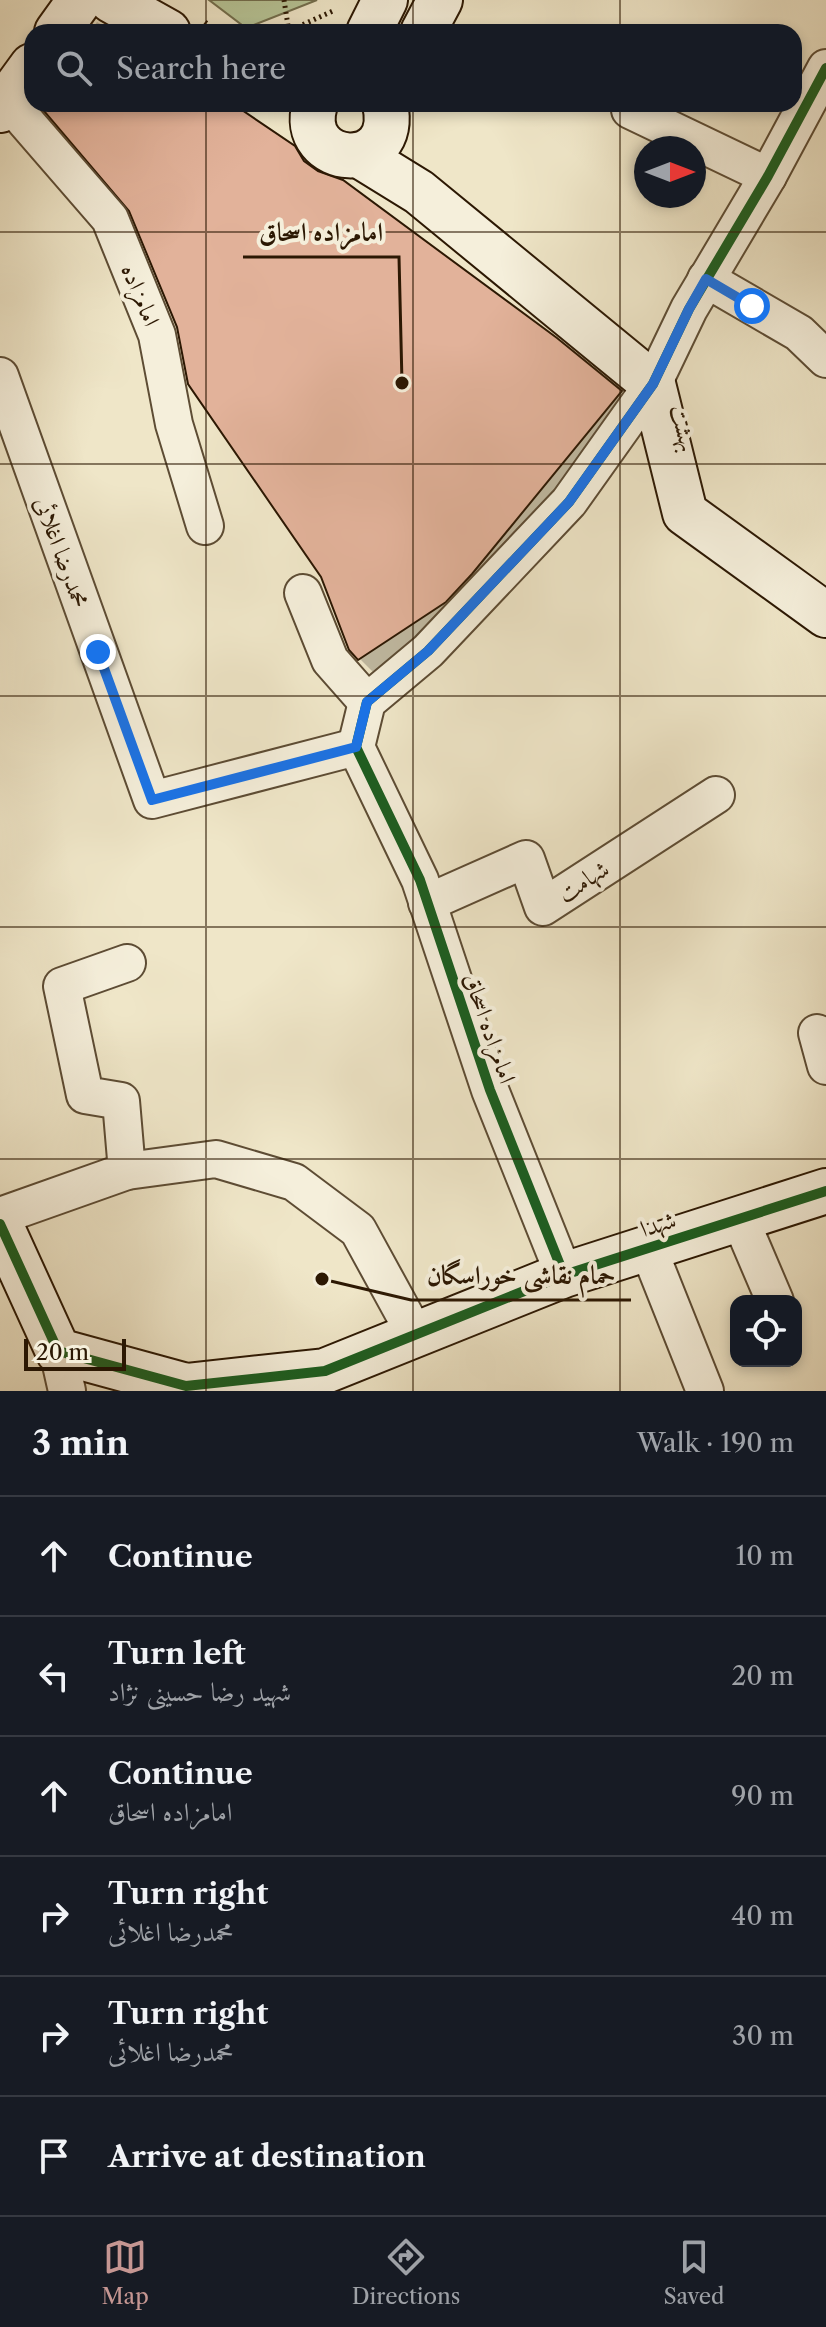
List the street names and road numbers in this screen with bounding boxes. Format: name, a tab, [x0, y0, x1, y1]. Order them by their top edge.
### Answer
street label: امامزاده	[113, 260, 167, 331]
street label: بهشت	[663, 401, 704, 455]
street label: محمدرضا اغلائی	[29, 493, 95, 611]
street label: شهامت	[552, 854, 615, 909]
street label: امامزاده اسحاق	[455, 969, 522, 1088]
street label: شهدا	[636, 1205, 680, 1244]

